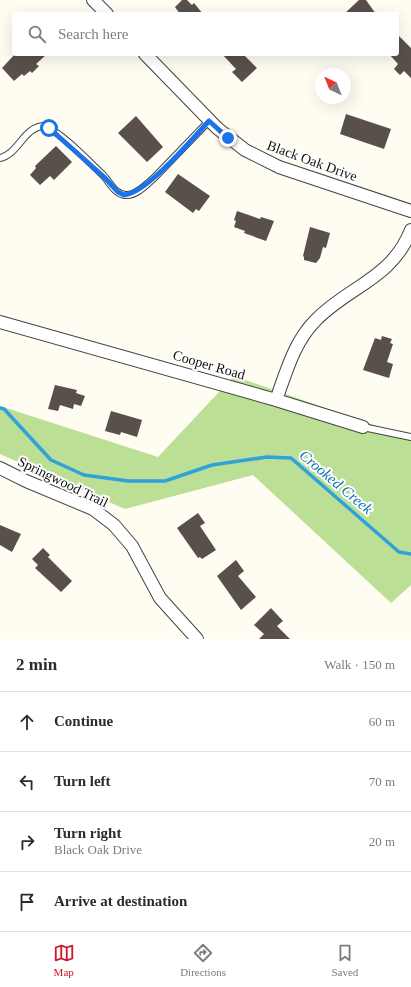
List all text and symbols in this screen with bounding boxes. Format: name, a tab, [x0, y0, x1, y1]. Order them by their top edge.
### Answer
search box	[12, 12, 399, 56]
icon: search	[26, 23, 48, 45]
text: Search here	[58, 26, 128, 42]
north arrow	[315, 68, 351, 104]
route start	[40, 119, 58, 137]
route end	[219, 129, 237, 147]
street label: Black Oak Drive	[265, 138, 359, 184]
street label: Cooper Road	[171, 348, 247, 382]
water label: Crooked Creek	[296, 447, 376, 517]
street label: Springwood Trail	[15, 454, 111, 510]
text: 2 min	[16, 655, 57, 674]
text: Walk · 150 m	[324, 657, 395, 672]
icon: ahead	[16, 711, 38, 733]
text: Continue	[54, 713, 113, 729]
text: 60 m	[369, 714, 395, 729]
icon: left	[16, 771, 38, 793]
text: Turn left	[54, 773, 111, 789]
text: 70 m	[369, 774, 395, 789]
text: Turn right	[54, 825, 121, 841]
icon: right	[16, 831, 38, 853]
text: 20 m	[369, 834, 395, 849]
text: Black Oak Drive	[54, 842, 142, 857]
icon: arrive	[16, 891, 38, 913]
text: Arrive at destination	[54, 893, 187, 909]
tab: Map	[53, 942, 75, 978]
tab: Directions	[180, 942, 226, 978]
tab: Saved	[331, 942, 358, 978]

